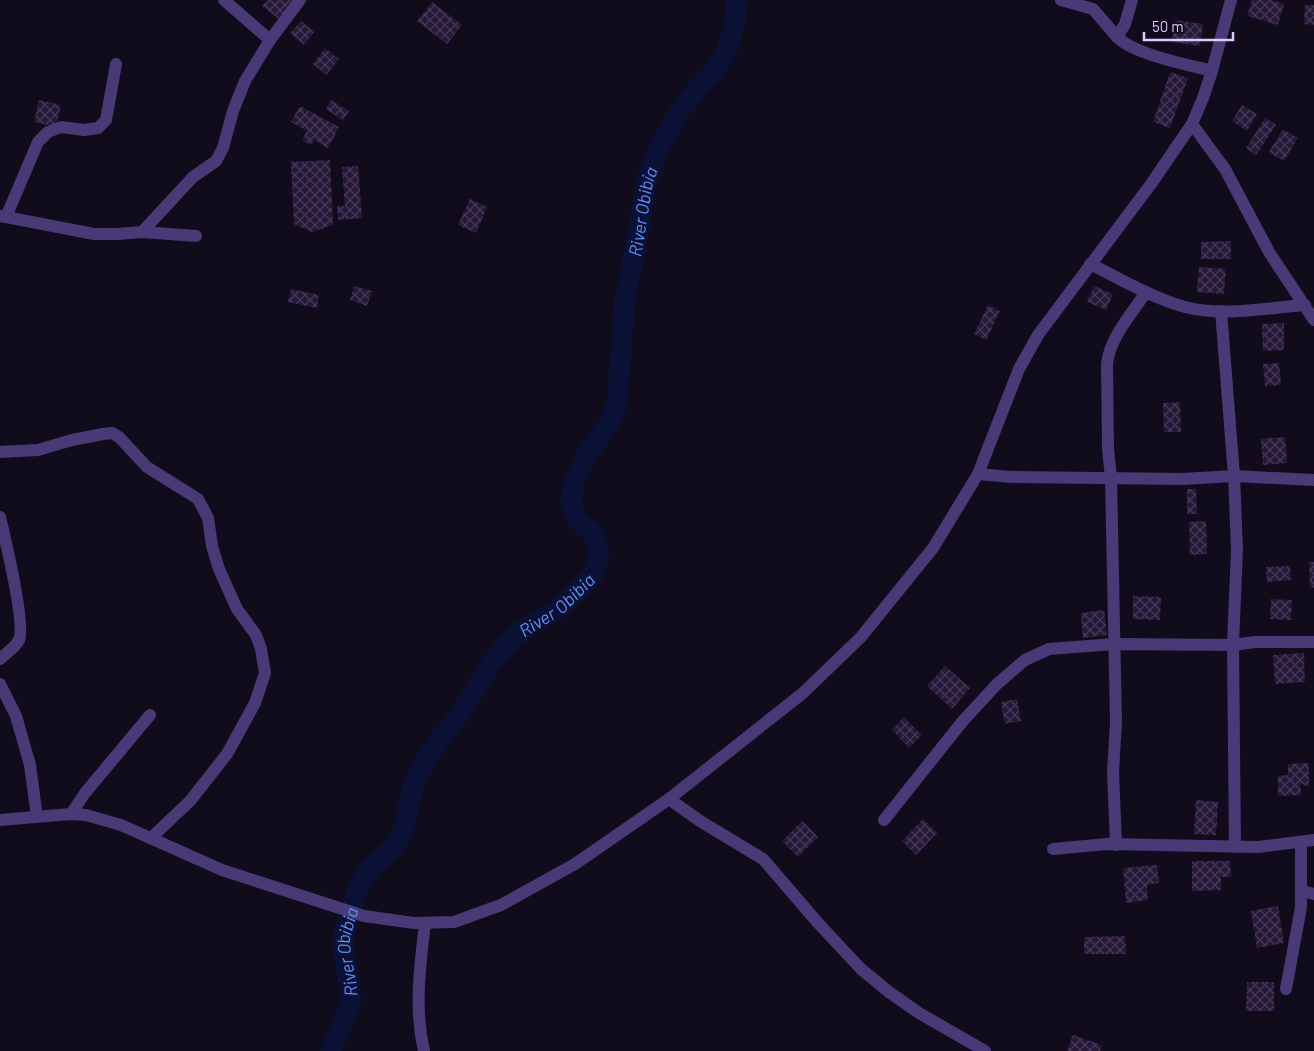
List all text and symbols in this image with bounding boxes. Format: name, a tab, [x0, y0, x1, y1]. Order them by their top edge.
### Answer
scale bar	[1144, 10, 1233, 42]
text: 50 m	[1152, 17, 1184, 35]
water label: River Obibia	[623, 163, 662, 258]
water label: River Obibia	[515, 569, 599, 641]
water label: River Obibia	[332, 904, 362, 997]

